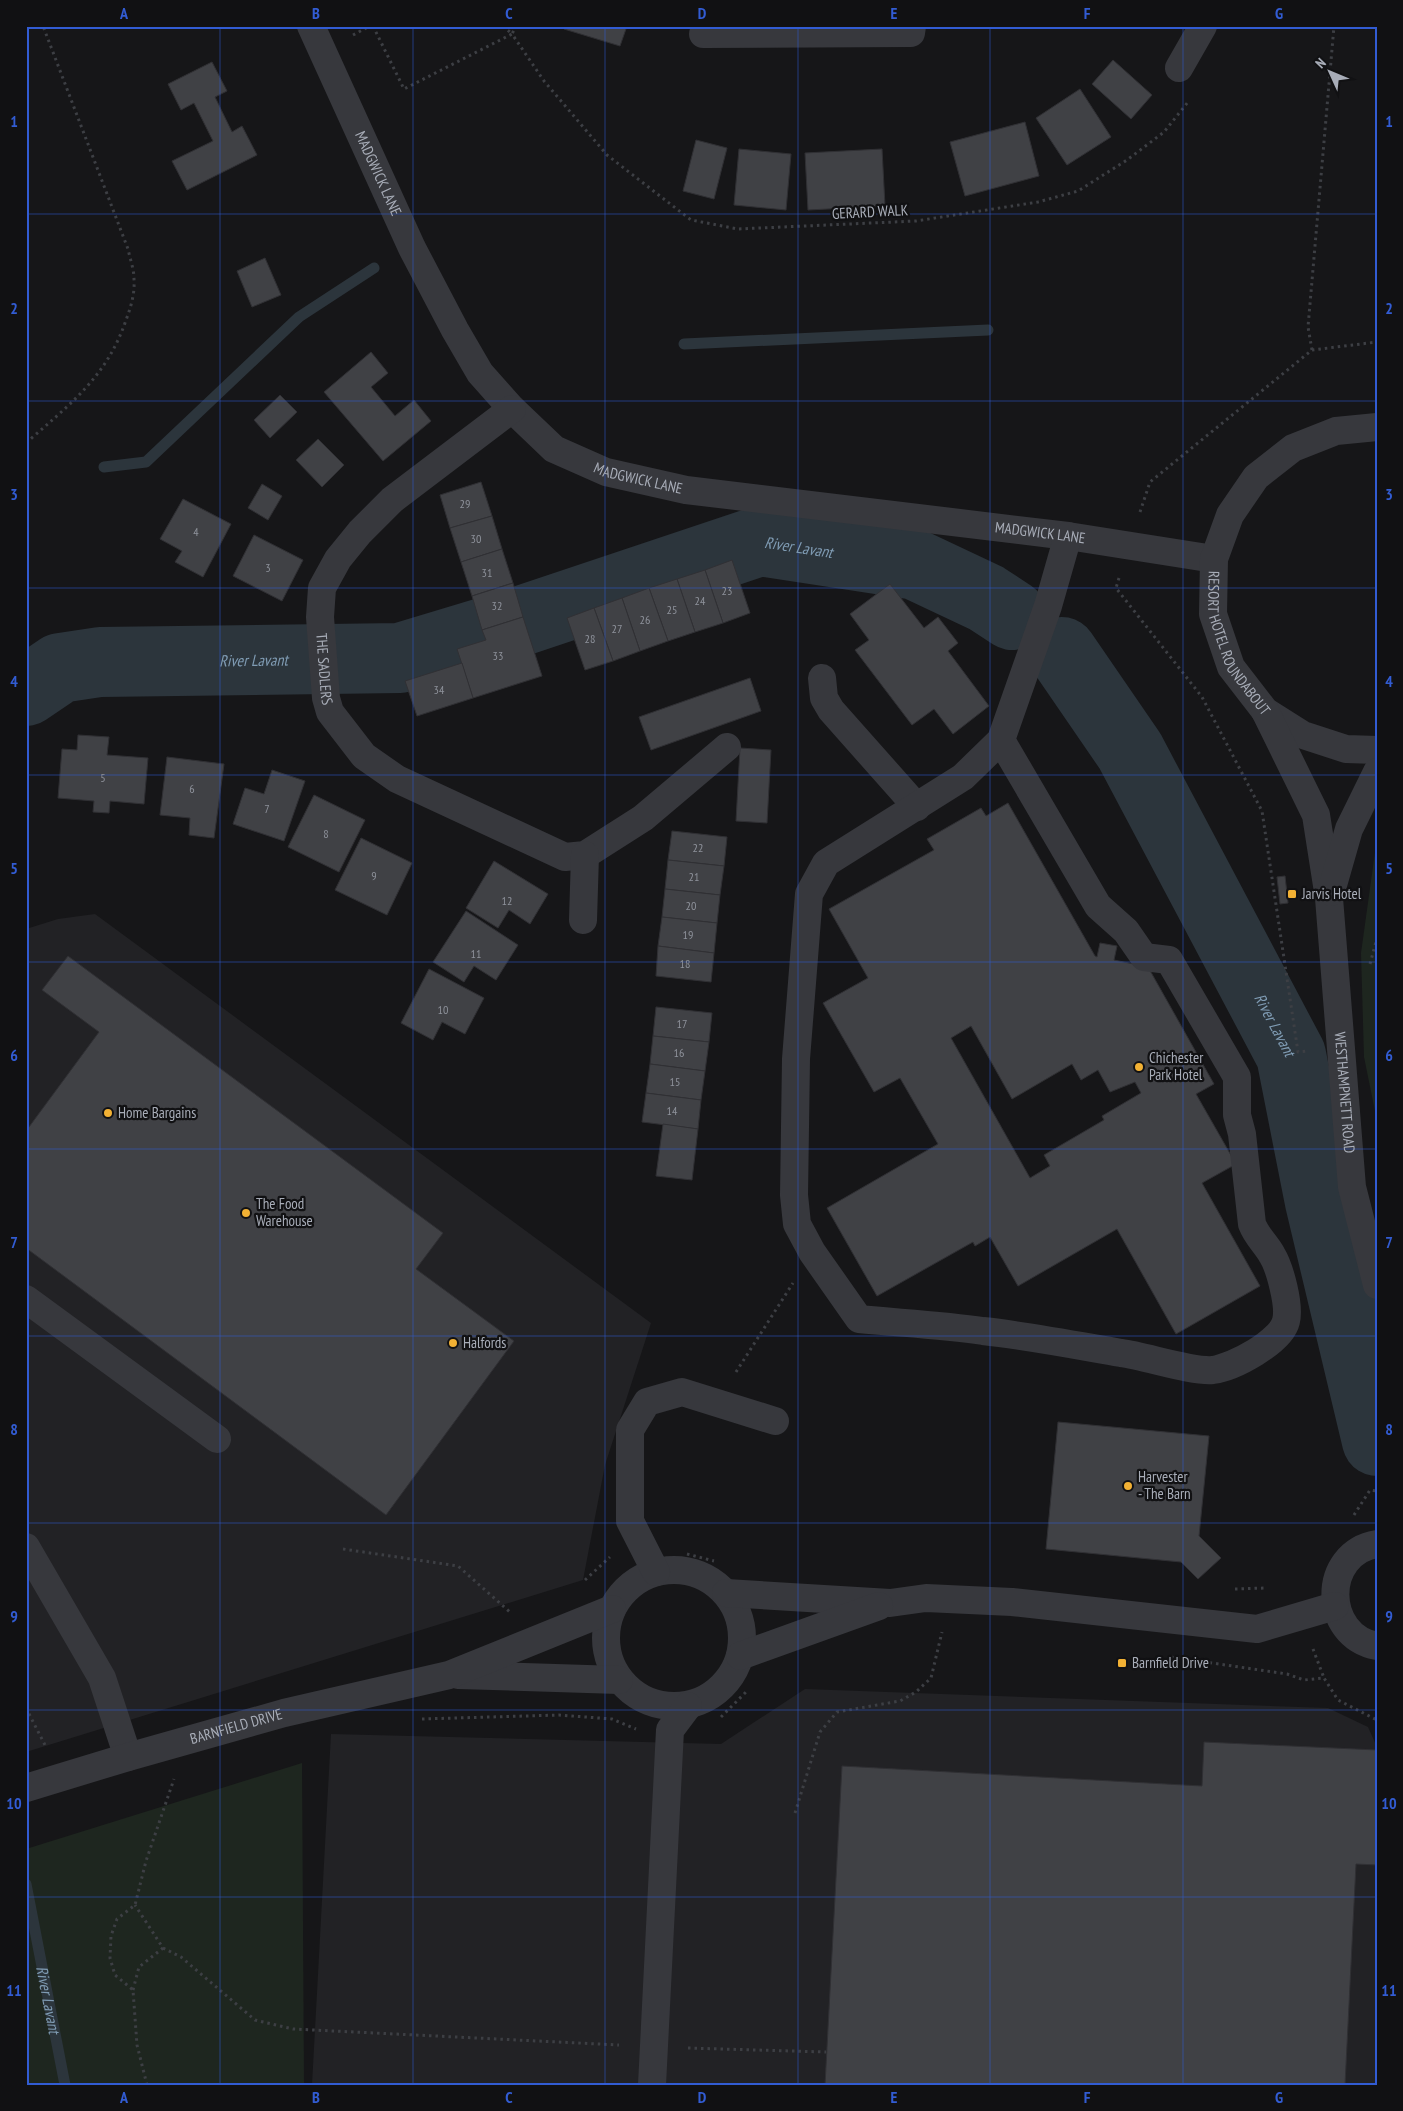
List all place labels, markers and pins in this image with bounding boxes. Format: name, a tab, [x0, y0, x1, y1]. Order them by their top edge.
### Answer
place label: Jarvis Hotel	[1301, 884, 1362, 903]
marker: Jarvis Hotel	[1286, 888, 1298, 900]
place label: Chichester Park Hotel	[1149, 1048, 1204, 1084]
marker: Chichester Park Hotel	[1133, 1061, 1145, 1073]
place label: Home Bargains	[118, 1103, 196, 1122]
marker: Home Bargains	[102, 1107, 114, 1119]
place label: The Food Warehouse	[256, 1194, 313, 1230]
marker: The Food Warehouse	[240, 1207, 252, 1219]
place label: Halfords	[463, 1333, 506, 1352]
marker: Halfords	[447, 1337, 459, 1349]
place label: Harvester - The Barn	[1138, 1467, 1191, 1503]
marker: Harvester - The Barn	[1122, 1480, 1134, 1492]
place label: Barnfield Drive	[1132, 1653, 1209, 1672]
marker: Barnfield Drive	[1116, 1657, 1128, 1669]

